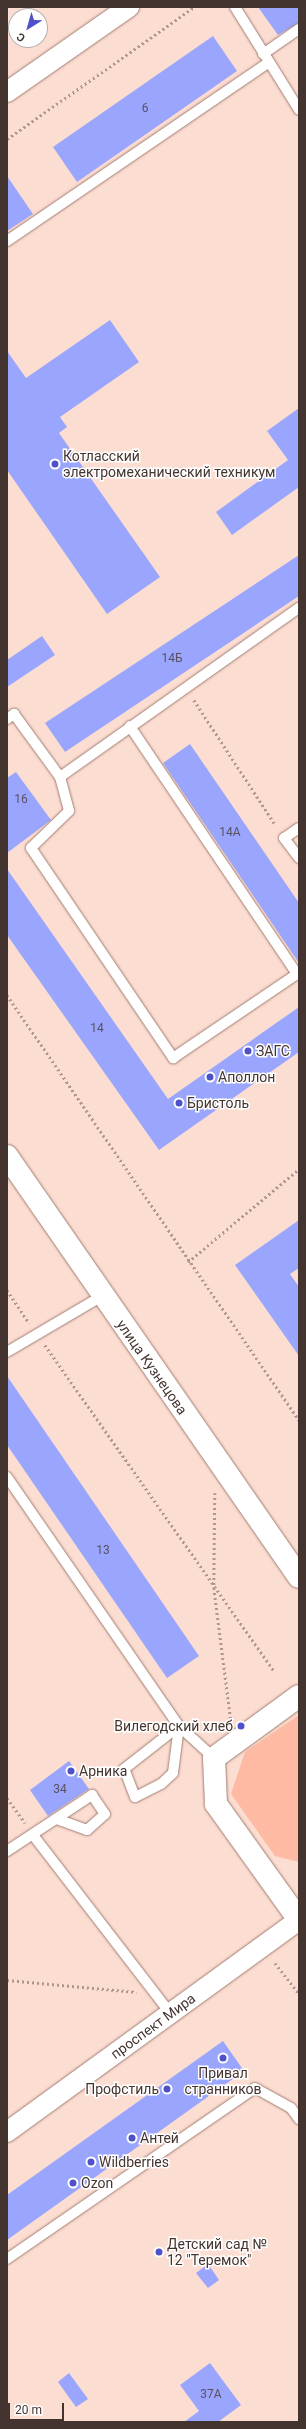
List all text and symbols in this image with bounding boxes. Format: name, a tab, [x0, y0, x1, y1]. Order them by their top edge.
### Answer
north arrow	[8, 8, 48, 48]
text: С	[14, 30, 28, 45]
house number: 6	[142, 102, 148, 116]
place label: Котласский электромеханический техникум	[63, 448, 275, 480]
marker: Котласский электромеханический техникум	[50, 459, 60, 469]
house number: 14Б	[161, 652, 183, 666]
house number: 16	[14, 793, 28, 807]
house number: 14А	[219, 826, 241, 840]
house number: 14	[90, 1022, 104, 1036]
place label: ЗАГС	[256, 1043, 290, 1059]
marker: ЗАГС	[243, 1046, 253, 1056]
place label: Аполлон	[218, 1069, 275, 1085]
marker: Аполлон	[205, 1072, 215, 1082]
place label: Бристоль	[187, 1095, 249, 1111]
marker: Бристоль	[174, 1098, 184, 1108]
street label: улица Кузнецова	[113, 1316, 191, 1418]
house number: 13	[96, 1544, 110, 1558]
place label: Вилегодский хлеб	[114, 1718, 233, 1734]
marker: Вилегодский хлеб	[236, 1721, 246, 1731]
place label: Арника	[79, 1763, 127, 1779]
marker: Арника	[66, 1766, 76, 1776]
house number: 34	[53, 1783, 67, 1797]
street label: проспект Мира	[107, 1990, 199, 2062]
marker: Привал странников	[218, 2053, 228, 2063]
place label: Привал странников	[184, 2065, 262, 2098]
place label: Профстиль	[85, 2081, 159, 2097]
marker: Профстиль	[162, 2084, 172, 2094]
place label: Антей	[140, 2130, 179, 2146]
marker: Антей	[127, 2133, 137, 2143]
place label: Wildberries	[99, 2154, 169, 2170]
marker: Wildberries	[86, 2157, 96, 2167]
place label: Ozon	[81, 2175, 113, 2191]
marker: Ozon	[68, 2178, 78, 2188]
place label: Детский сад № 12 "Теремок"	[167, 2236, 267, 2268]
marker: Детский сад № 12 "Теремок"	[154, 2247, 164, 2257]
house number: 37А	[200, 2388, 222, 2402]
scale bar	[10, 2395, 66, 2421]
text: 20 m	[15, 2403, 42, 2417]

